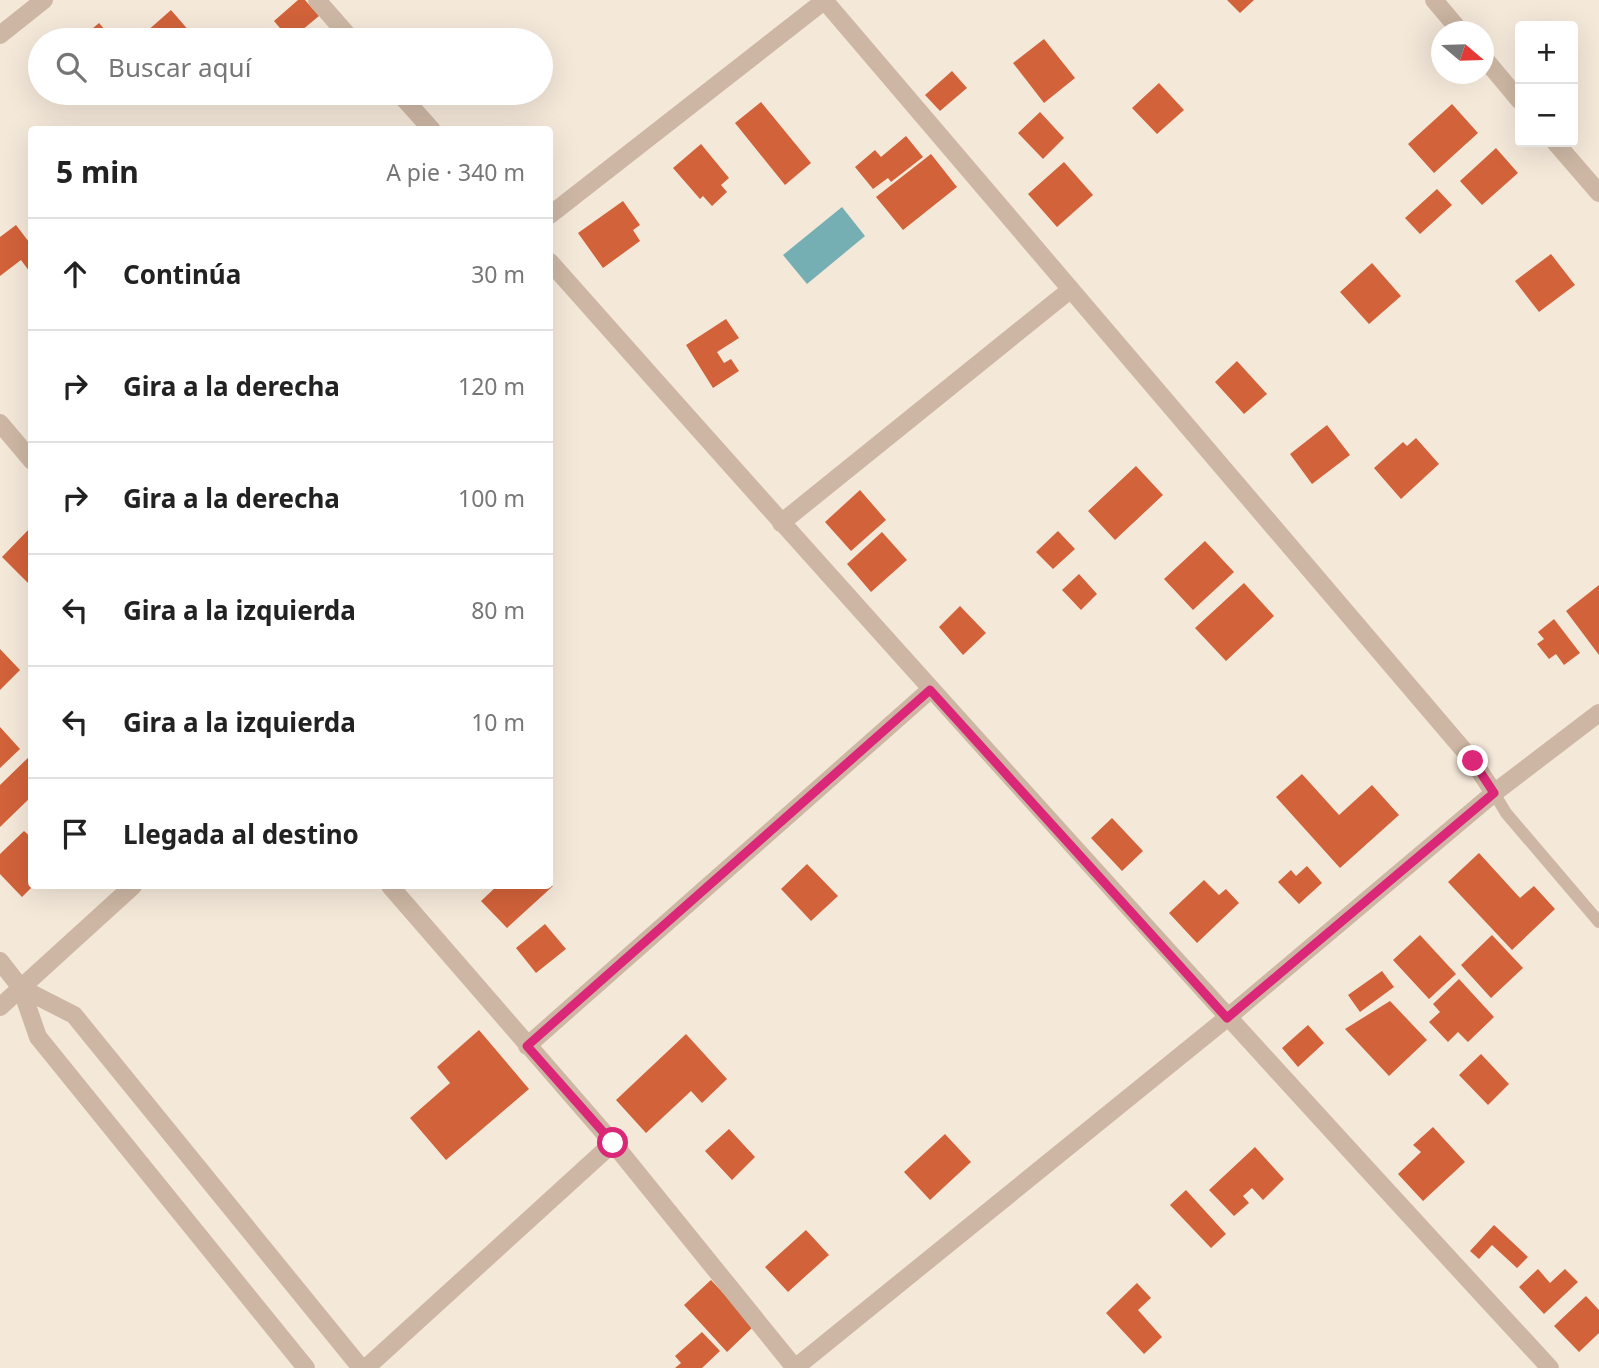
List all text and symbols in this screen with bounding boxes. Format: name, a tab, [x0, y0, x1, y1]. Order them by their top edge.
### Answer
north arrow	[1431, 21, 1494, 84]
map controls	[1515, 21, 1578, 147]
button: +	[1515, 21, 1578, 84]
search box	[28, 28, 553, 105]
icon: search	[52, 48, 90, 86]
text: Buscar aquí	[108, 49, 251, 85]
button: −	[1515, 84, 1578, 147]
text: 5 min	[56, 151, 139, 192]
text: A pie · 340 m	[386, 156, 525, 188]
icon: ahead	[56, 255, 94, 293]
text: Continúa	[123, 256, 241, 292]
text: 30 m	[471, 258, 525, 290]
icon: right	[56, 367, 94, 405]
text: Gira a la derecha	[123, 368, 340, 404]
text: 120 m	[458, 370, 525, 402]
icon: right	[56, 479, 94, 517]
text: Gira a la derecha	[123, 480, 340, 516]
text: 100 m	[458, 482, 525, 514]
icon: left	[56, 591, 94, 629]
text: Gira a la izquierda	[123, 592, 356, 628]
text: 80 m	[471, 594, 525, 626]
icon: left	[56, 703, 94, 741]
text: Gira a la izquierda	[123, 704, 356, 740]
text: 10 m	[471, 706, 525, 738]
route end	[1457, 745, 1488, 776]
icon: arrive	[56, 815, 94, 853]
text: Llegada al destino	[123, 816, 359, 852]
route start	[597, 1127, 628, 1158]

